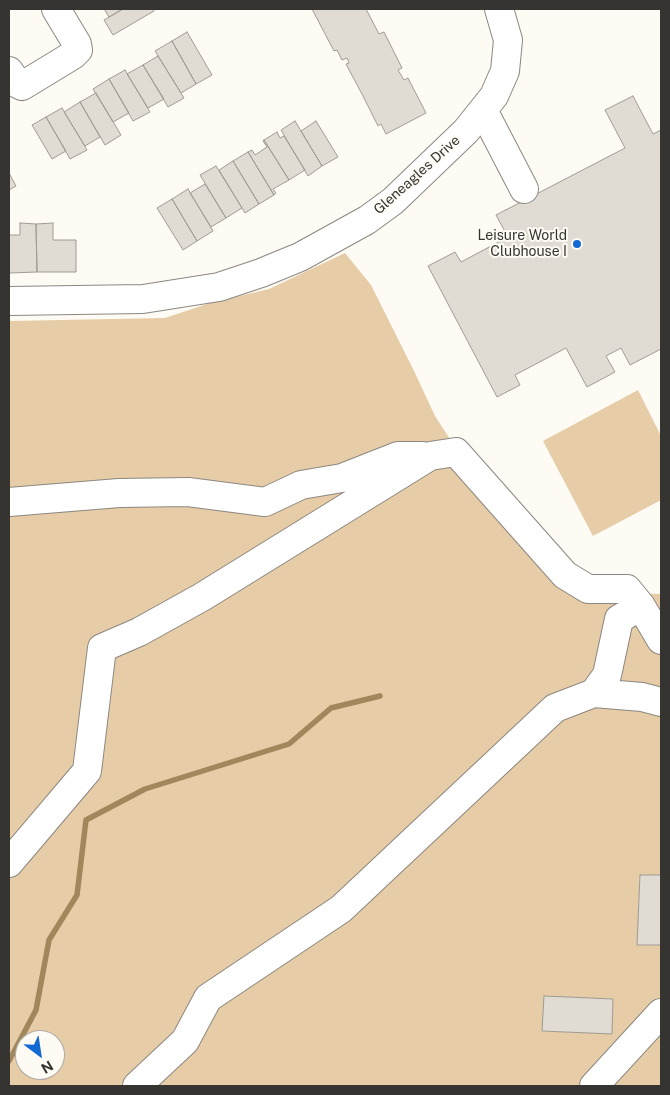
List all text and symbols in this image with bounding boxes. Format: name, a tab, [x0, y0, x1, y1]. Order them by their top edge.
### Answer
street label: Gleneagles Drive	[370, 132, 464, 218]
place label: Leisure World Clubhouse I	[477, 228, 567, 260]
marker: Leisure World Clubhouse I	[571, 238, 583, 250]
north arrow	[15, 1030, 65, 1080]
text: N	[38, 1057, 56, 1077]

